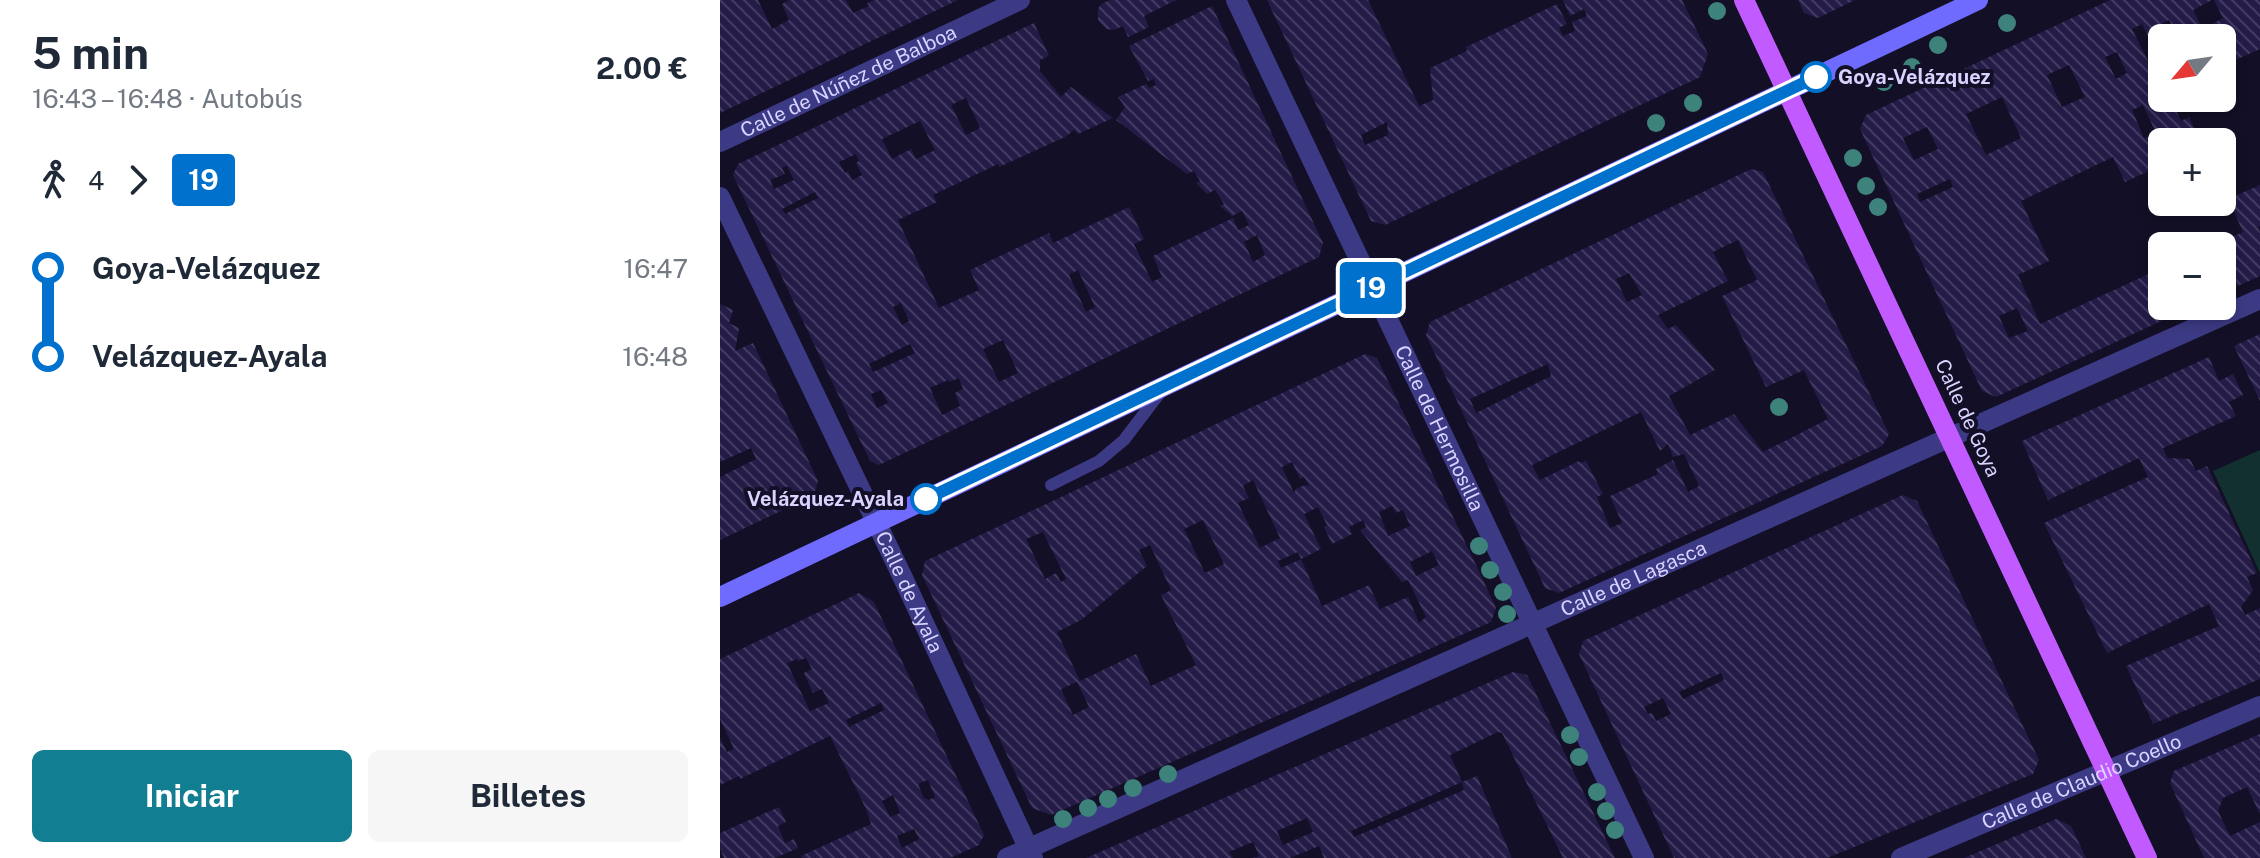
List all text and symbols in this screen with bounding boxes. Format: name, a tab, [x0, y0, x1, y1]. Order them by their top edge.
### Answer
street label: Calle de Núñez de Balboa	[736, 20, 960, 143]
north arrow	[2148, 24, 2236, 112]
map controls	[2148, 24, 2236, 320]
text: 5 min	[32, 27, 149, 79]
text: 2.00 €	[596, 50, 688, 86]
marker: Goya-Velázquez	[1801, 62, 1831, 92]
place label: Goya-Velázquez	[1838, 65, 1990, 89]
text: 16:43 – 16:48 · Autobús	[32, 83, 303, 114]
button: +	[2148, 128, 2236, 216]
icon: walk	[32, 158, 76, 202]
icon: forward	[116, 158, 160, 202]
text: 19	[188, 163, 219, 196]
text: 4	[88, 165, 104, 196]
button: −	[2148, 232, 2236, 320]
text: Goya-Velázquez	[92, 250, 321, 286]
text: 16:47	[624, 253, 688, 284]
line badge: 19	[1335, 262, 1407, 314]
text: 19	[1356, 271, 1386, 304]
text: Velázquez-Ayala	[92, 338, 327, 374]
text: 16:48	[622, 341, 688, 372]
street label: Calle de Hermosilla	[1390, 341, 1489, 515]
street label: Calle de Goya	[1930, 355, 2006, 481]
marker: Velázquez-Ayala	[911, 484, 941, 514]
place label: Velázquez-Ayala	[747, 487, 904, 511]
street label: Calle de Ayala	[870, 527, 948, 657]
street label: Calle de Lagasca	[1557, 536, 1710, 621]
street label: Calle de Claudio Coello	[1978, 729, 2185, 834]
button: Iniciar	[32, 750, 352, 842]
button: Billetes	[368, 750, 688, 842]

